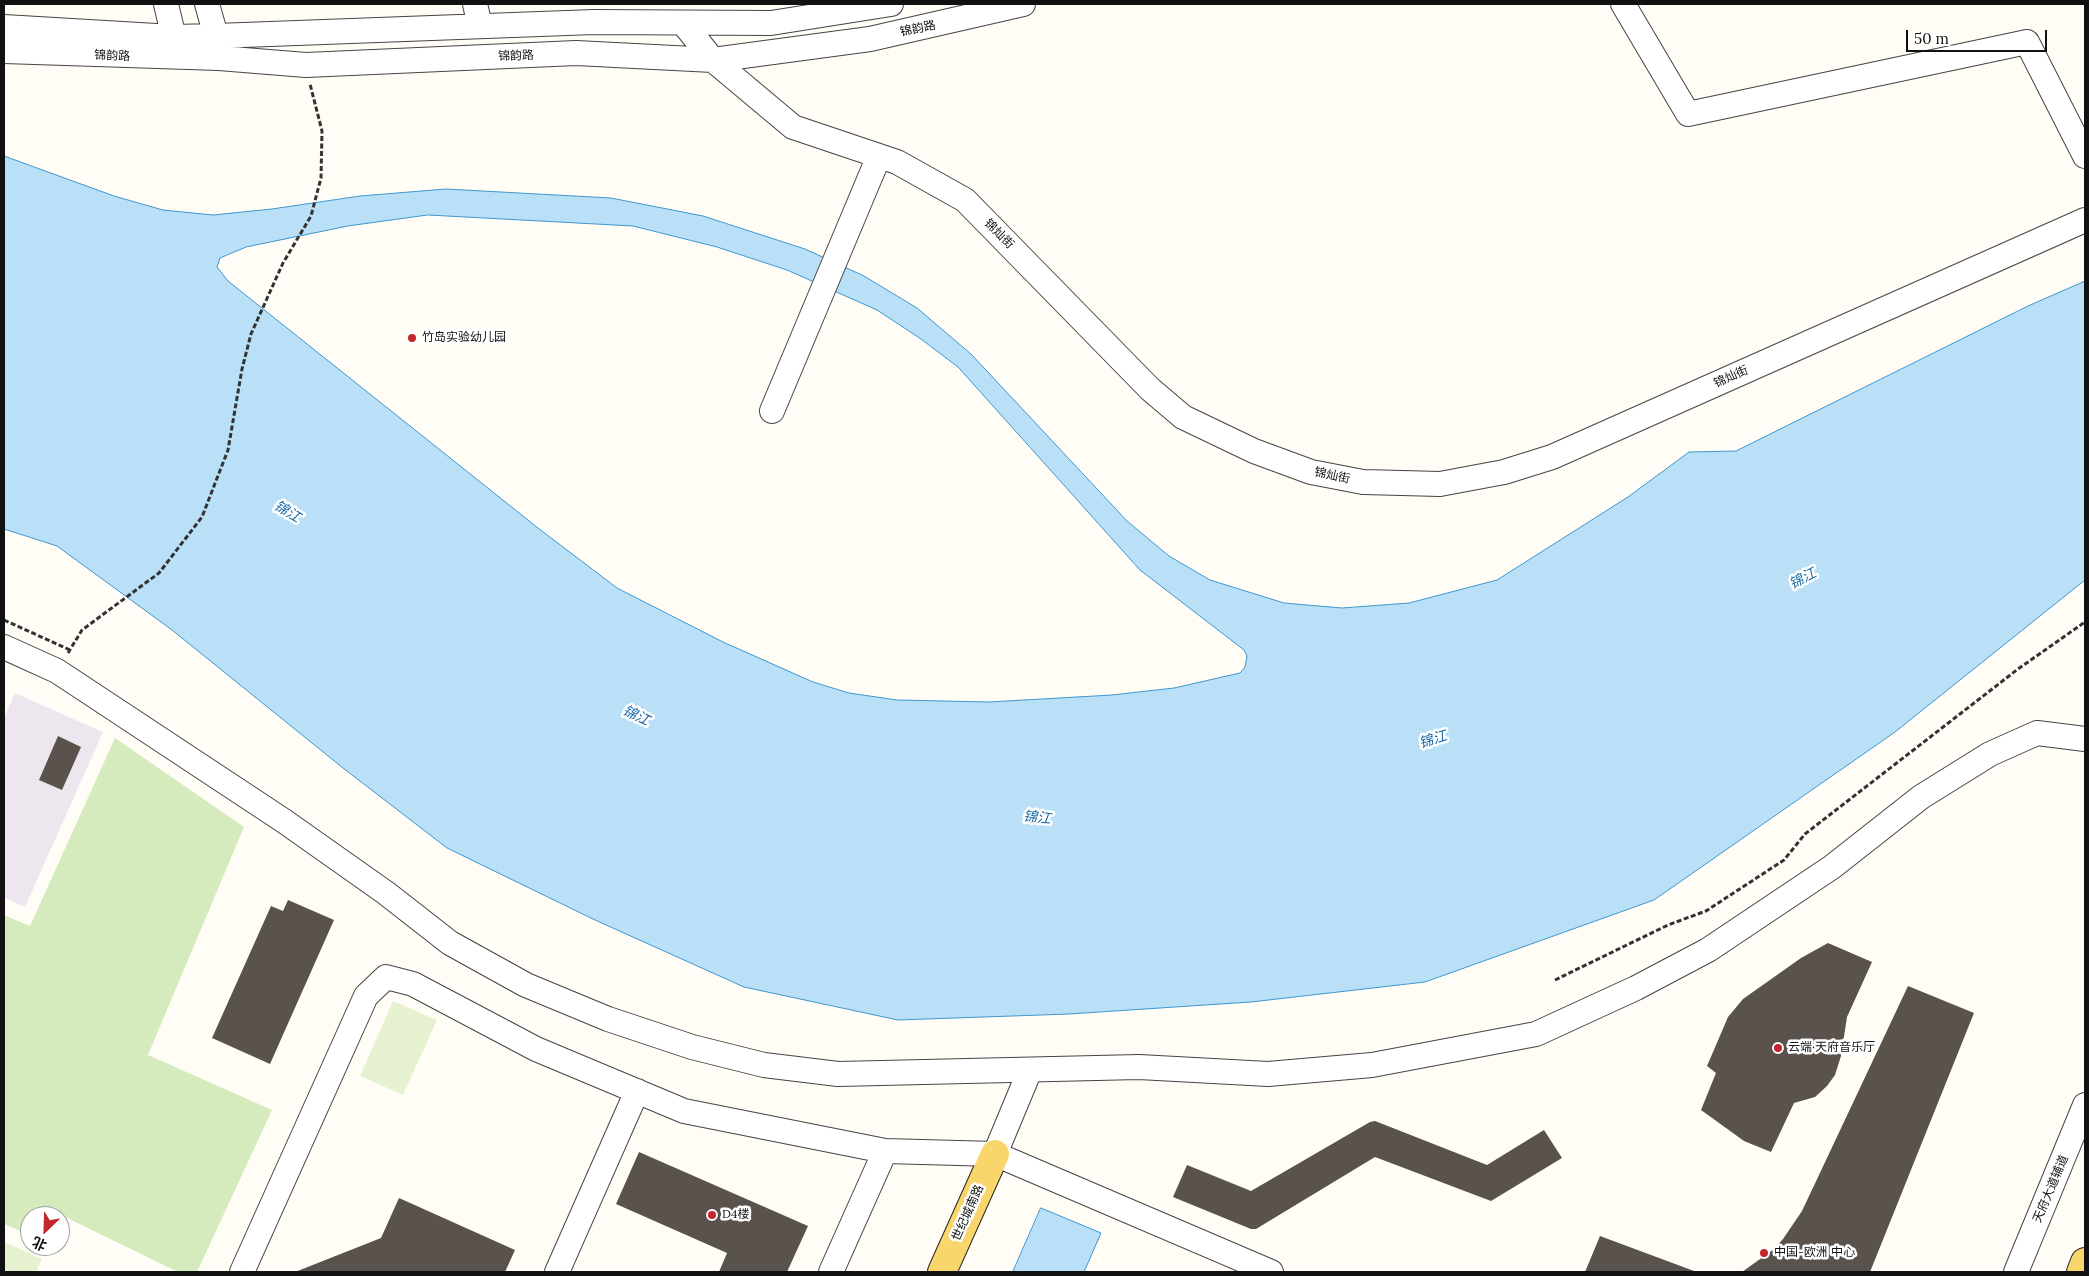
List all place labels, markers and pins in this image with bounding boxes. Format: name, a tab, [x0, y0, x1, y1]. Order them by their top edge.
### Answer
place label: 竹岛实验幼儿园	[422, 331, 506, 345]
marker: 竹岛实验幼儿园	[406, 332, 418, 344]
place label: 云端·天府音乐厅	[1788, 1041, 1875, 1055]
marker: 云端·天府音乐厅	[1772, 1042, 1784, 1054]
place label: D4楼	[722, 1208, 749, 1222]
marker: D4楼	[706, 1209, 718, 1221]
place label: 中国-欧洲 中心	[1774, 1246, 1855, 1260]
marker: 中国-欧洲 中心	[1758, 1247, 1770, 1259]

